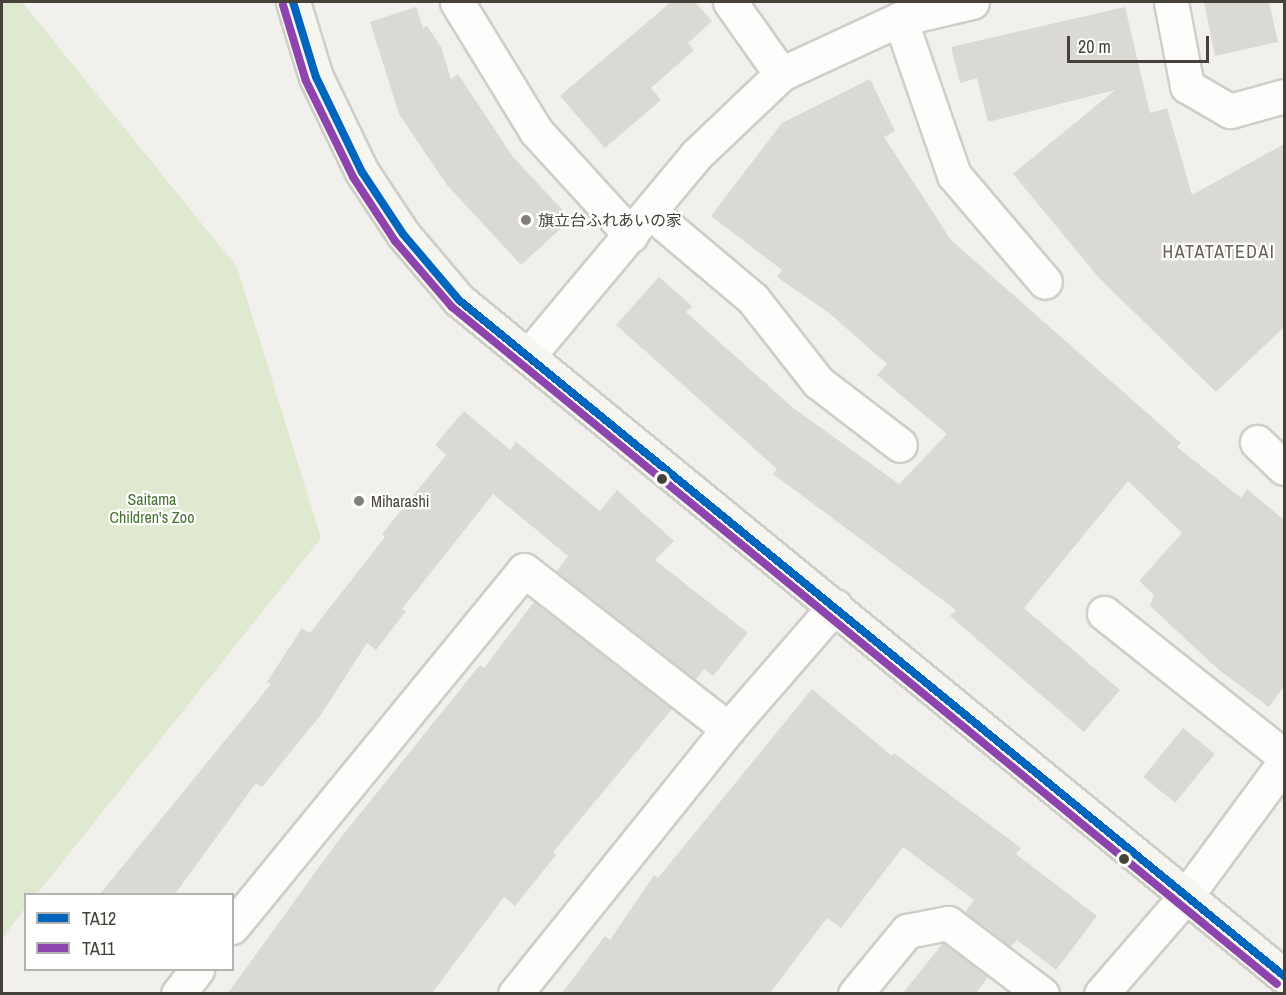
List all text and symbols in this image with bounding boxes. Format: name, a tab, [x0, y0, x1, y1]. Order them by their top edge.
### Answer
scale bar	[1070, 24, 1212, 62]
text: 20 m	[1078, 34, 1111, 59]
place label: 旗立台ふれあいの家	[538, 210, 682, 230]
marker: 旗立台ふれあいの家	[519, 213, 533, 227]
district label: HATATATEDAI	[1163, 241, 1275, 263]
unlabelled marker	[656, 473, 668, 485]
park label: Saitama Children's Zoo	[110, 489, 194, 527]
place label: Miharashi	[371, 491, 429, 511]
marker: Miharashi	[352, 494, 366, 508]
unlabelled marker	[1118, 853, 1130, 865]
legend	[24, 893, 234, 971]
text: TA12	[82, 906, 116, 931]
text: TA11	[82, 936, 115, 961]

